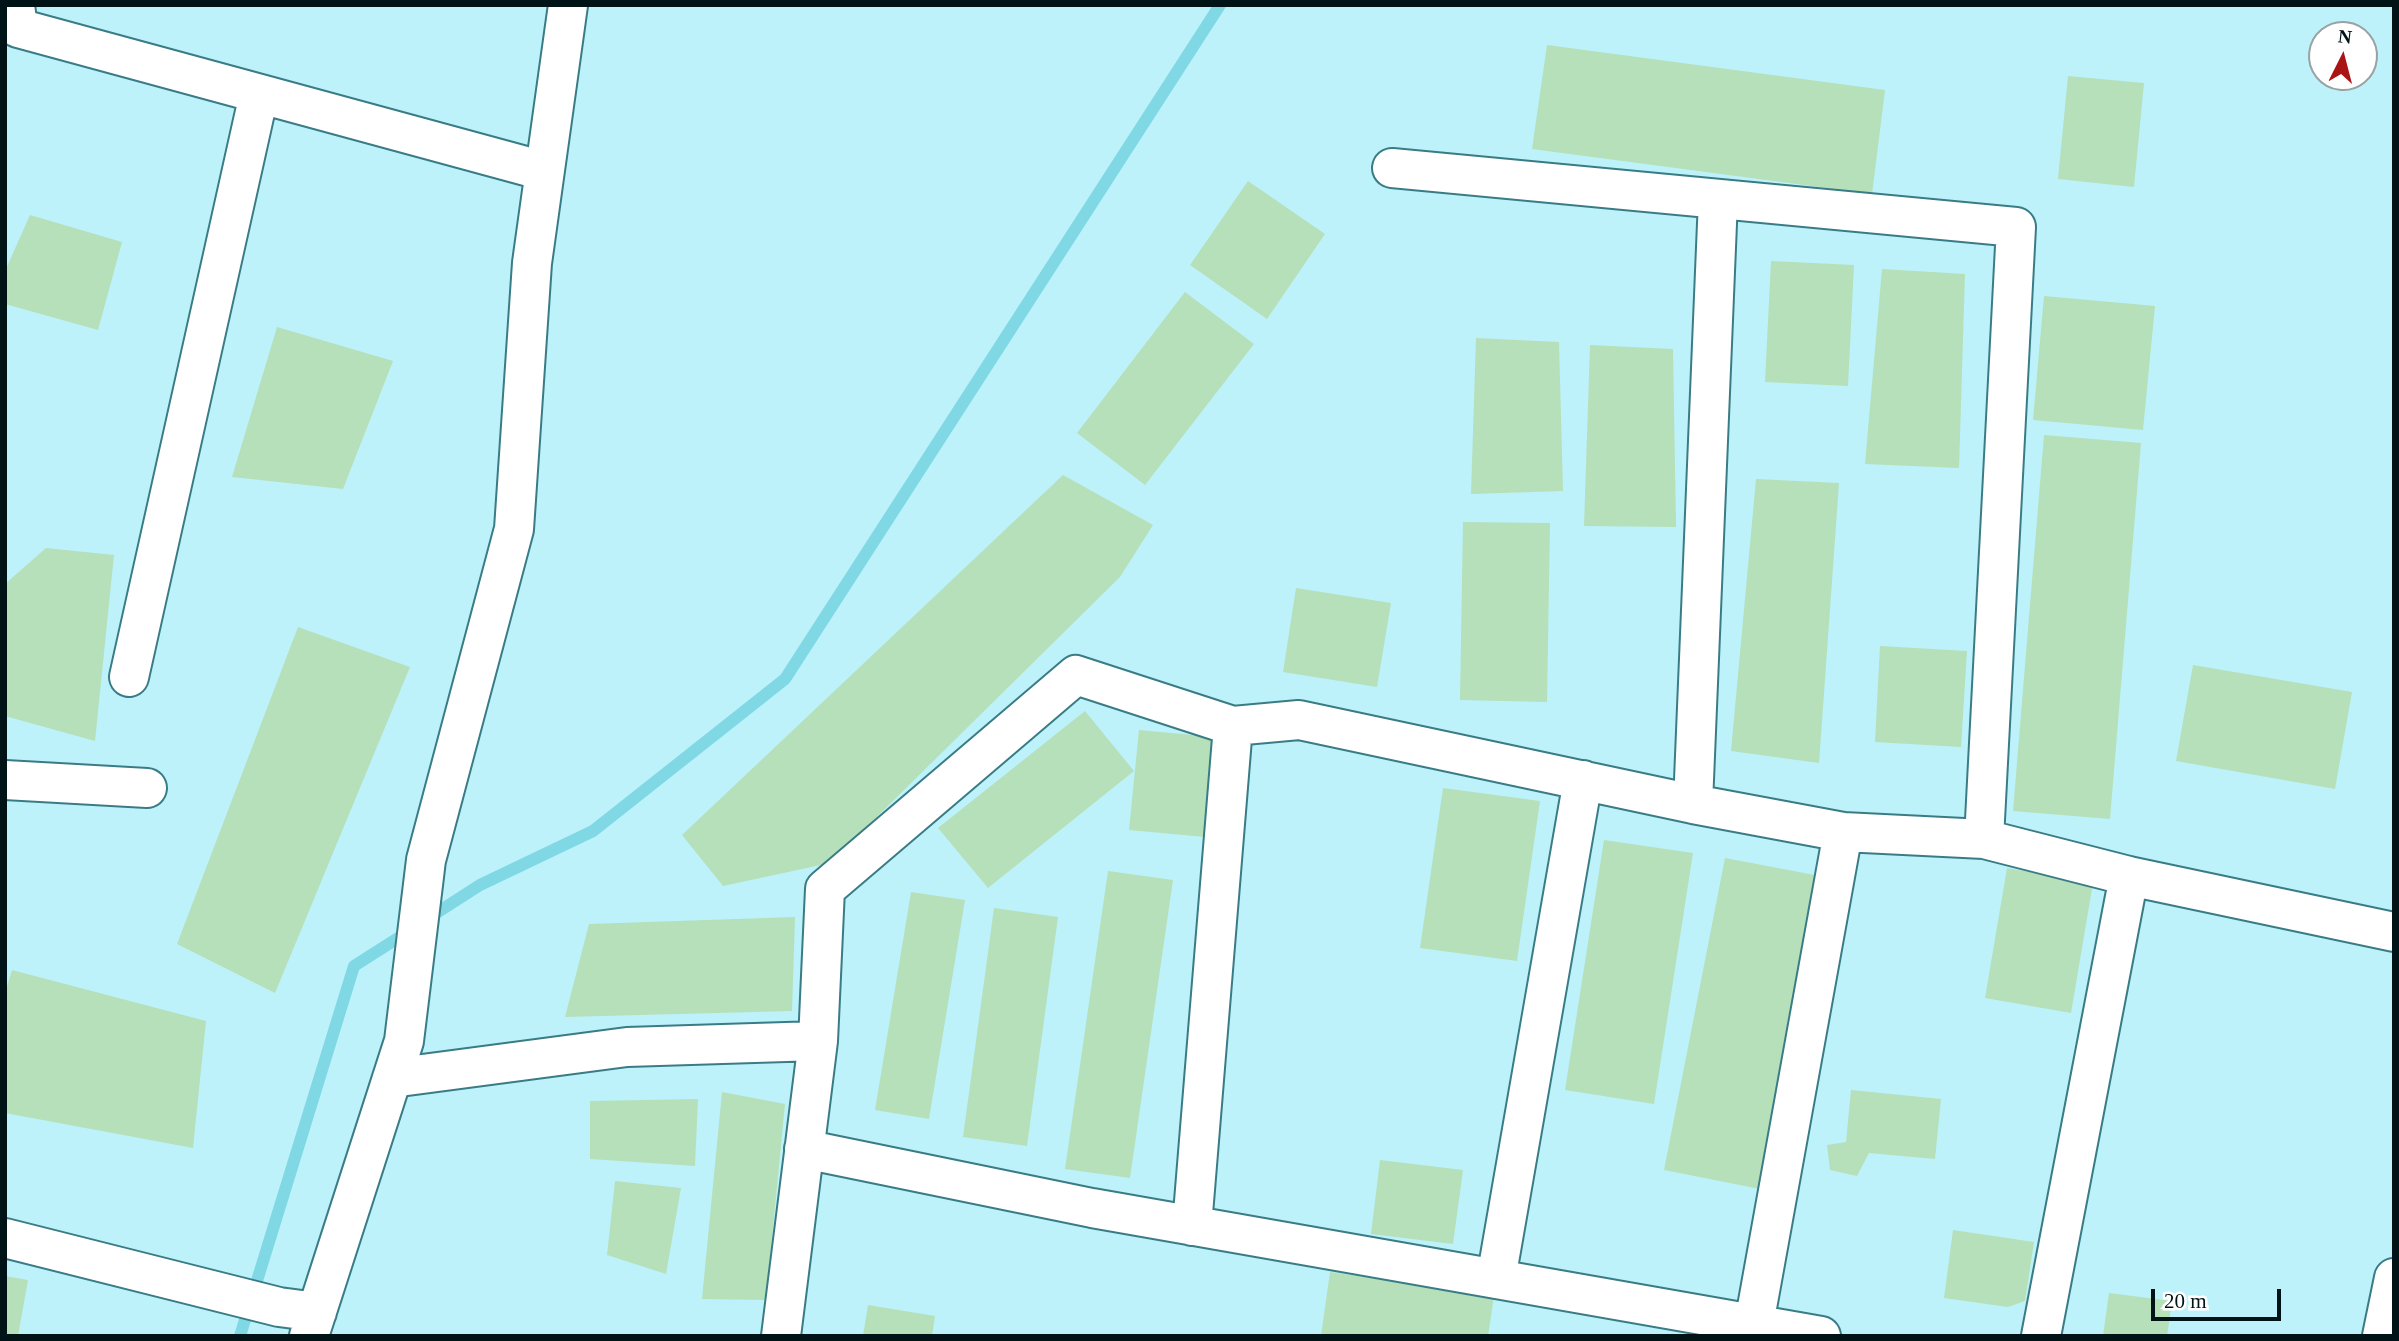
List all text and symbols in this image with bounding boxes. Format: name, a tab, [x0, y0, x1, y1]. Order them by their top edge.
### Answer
north arrow	[2308, 21, 2378, 91]
text: N	[2337, 25, 2353, 48]
scale bar	[2154, 1274, 2284, 1318]
text: 20 m	[2164, 1289, 2207, 1313]

